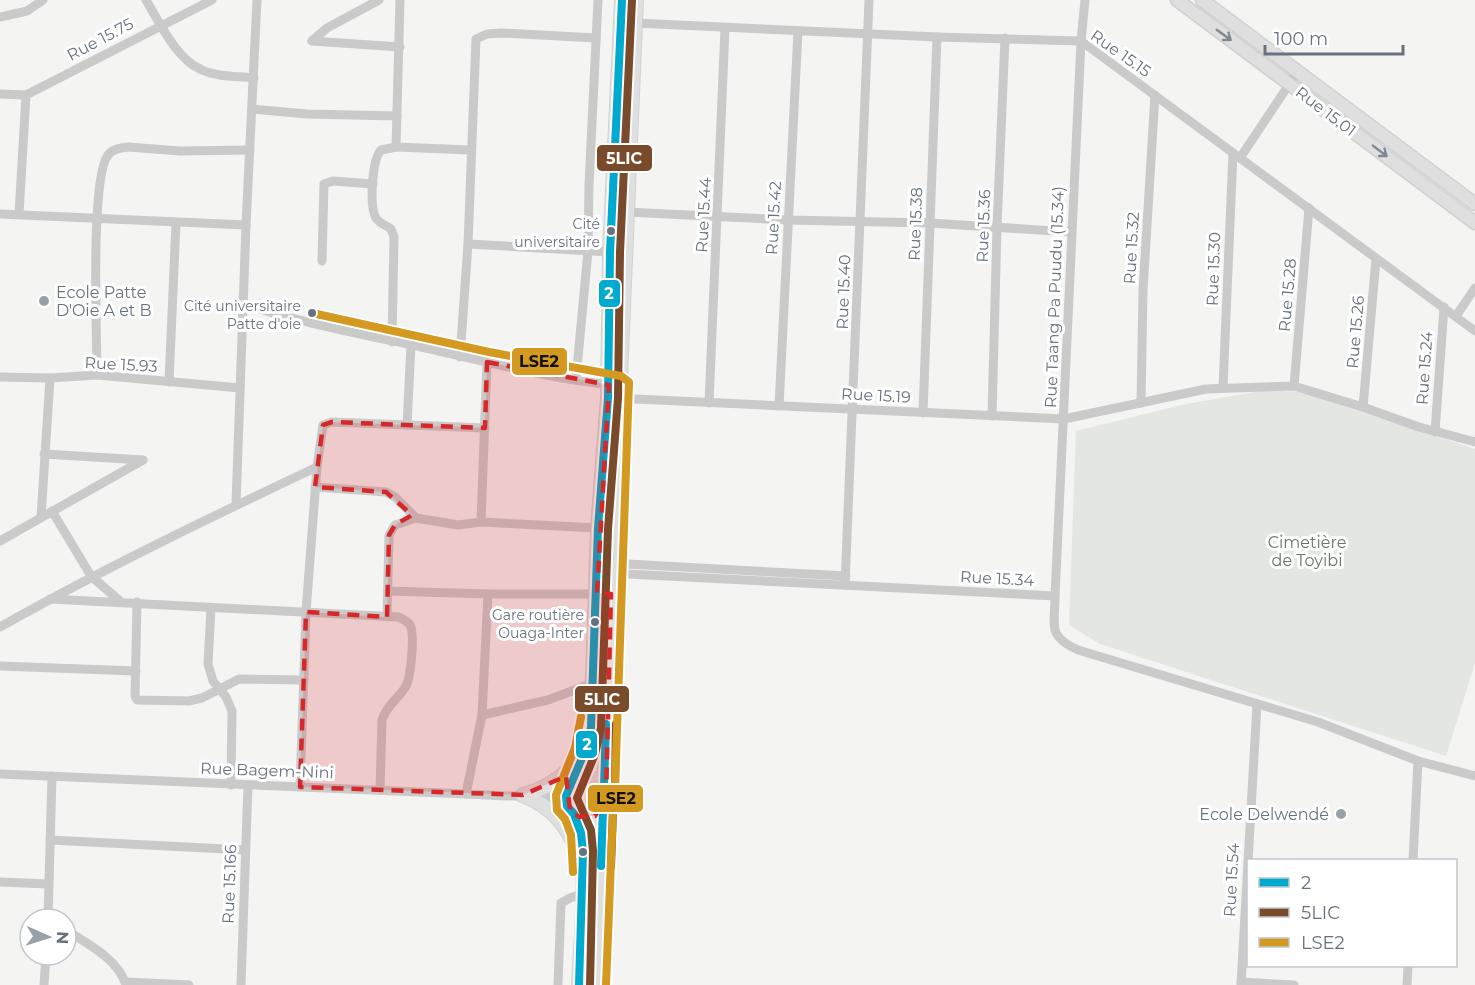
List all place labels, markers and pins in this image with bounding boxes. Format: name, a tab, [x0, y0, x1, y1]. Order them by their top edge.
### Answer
place label: Cité universitaire	[514, 215, 600, 251]
marker: Cité universitaire	[605, 225, 617, 237]
place label: Ecole Patte D'Oie A et B	[56, 283, 152, 320]
marker: Ecole Patte D'Oie A et B	[37, 294, 51, 308]
place label: Cité universitaire Patte d'oie	[184, 297, 301, 333]
marker: Cité universitaire Patte d'oie	[306, 307, 318, 319]
place label: Gare routière Ouaga-Inter	[492, 606, 584, 642]
marker: Gare routière Ouaga-Inter	[589, 616, 601, 628]
place label: Ecole Delwendé	[1199, 805, 1329, 824]
marker: Ecole Delwendé	[1334, 807, 1348, 821]
unlabelled marker	[577, 846, 589, 858]

